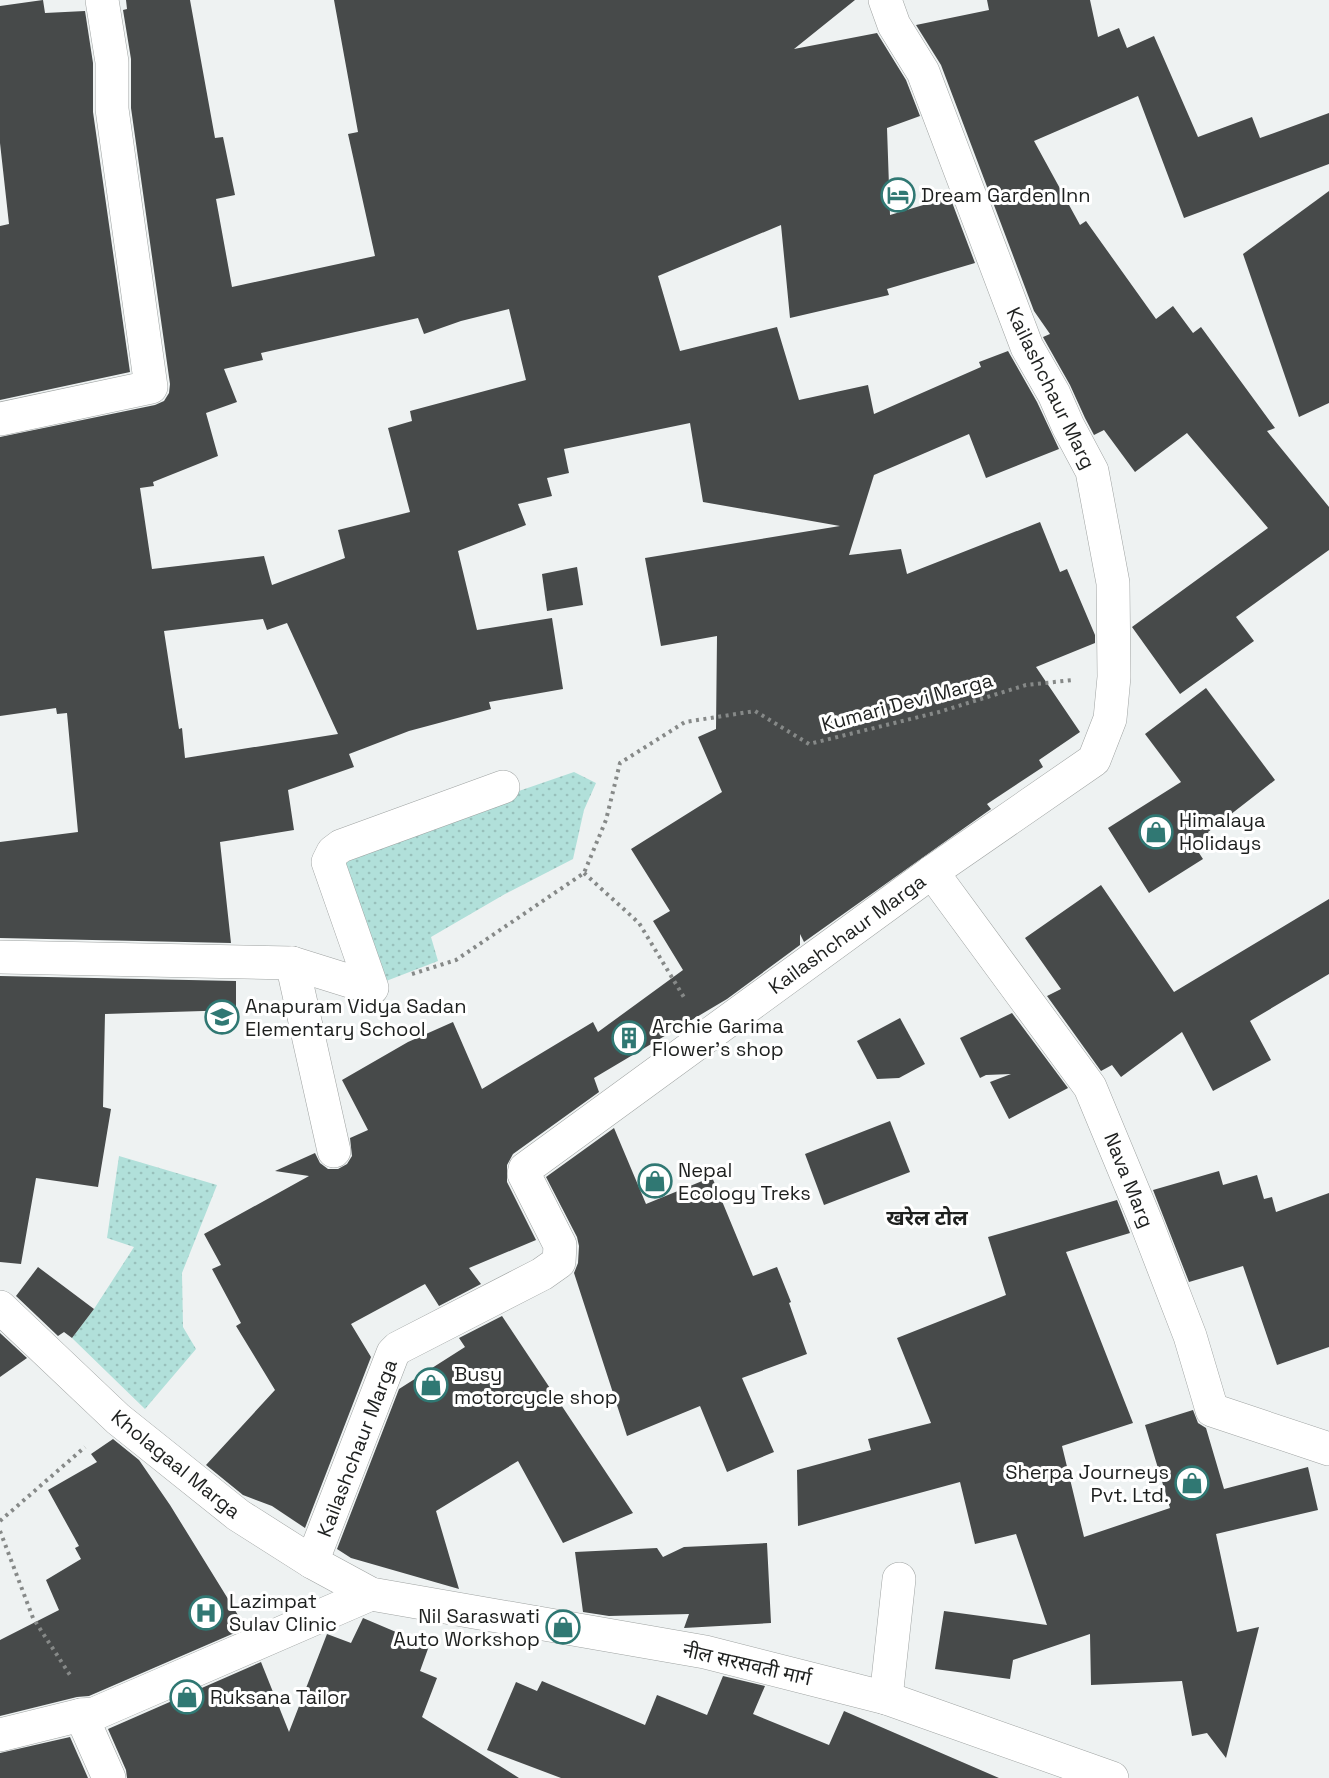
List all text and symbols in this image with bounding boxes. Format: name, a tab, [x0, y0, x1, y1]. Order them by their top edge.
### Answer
hotel icon: Dream Garden Inn	[880, 177, 916, 213]
place label: Dream Garden Inn	[921, 182, 1091, 208]
street label: Kailashchaur Marg	[1001, 303, 1101, 473]
street label: Kumari Devi Marga	[818, 667, 996, 737]
place label: Himalaya Holidays	[1179, 807, 1266, 856]
shop icon: Himalaya Holidays	[1138, 814, 1174, 850]
street label: Kailashchaur Marga	[763, 868, 931, 1000]
place label: Anapuram Vidya Sadan Elementary School	[245, 993, 466, 1042]
school or university icon: Anapuram Vidya Sadan Elementary School	[204, 999, 240, 1035]
place label: Archie Garima Flower's shop	[652, 1013, 784, 1062]
building icon: Archie Garima Flower's shop	[611, 1020, 647, 1056]
street label: Nava Marg	[1098, 1129, 1160, 1231]
place label: Nepal Ecology Treks	[678, 1157, 811, 1206]
shop icon: Nepal Ecology Treks	[637, 1163, 673, 1199]
district label: खरेल टोल	[886, 1204, 968, 1231]
street label: Kailashchaur Marga	[311, 1355, 403, 1541]
place label: Busy motorcycle shop	[454, 1361, 618, 1410]
shop icon: Busy motorcycle shop	[413, 1367, 449, 1403]
street label: Kholagaal Marga	[106, 1404, 246, 1524]
place label: Sherpa Journeys Pvt. Ltd.	[1005, 1459, 1169, 1508]
shop icon: Sherpa Journeys Pvt. Ltd.	[1174, 1465, 1210, 1501]
place label: Lazimpat Sulav Clinic	[229, 1588, 337, 1637]
hospital icon: Lazimpat Sulav Clinic	[188, 1595, 224, 1631]
place label: Nil Saraswati Auto Workshop	[393, 1603, 540, 1652]
shop icon: Nil Saraswati Auto Workshop	[545, 1609, 581, 1645]
street label: नील सरसवती मार्ग	[680, 1637, 815, 1692]
shop icon: Ruksana Tailor	[169, 1679, 205, 1715]
place label: Ruksana Tailor	[210, 1684, 347, 1710]

